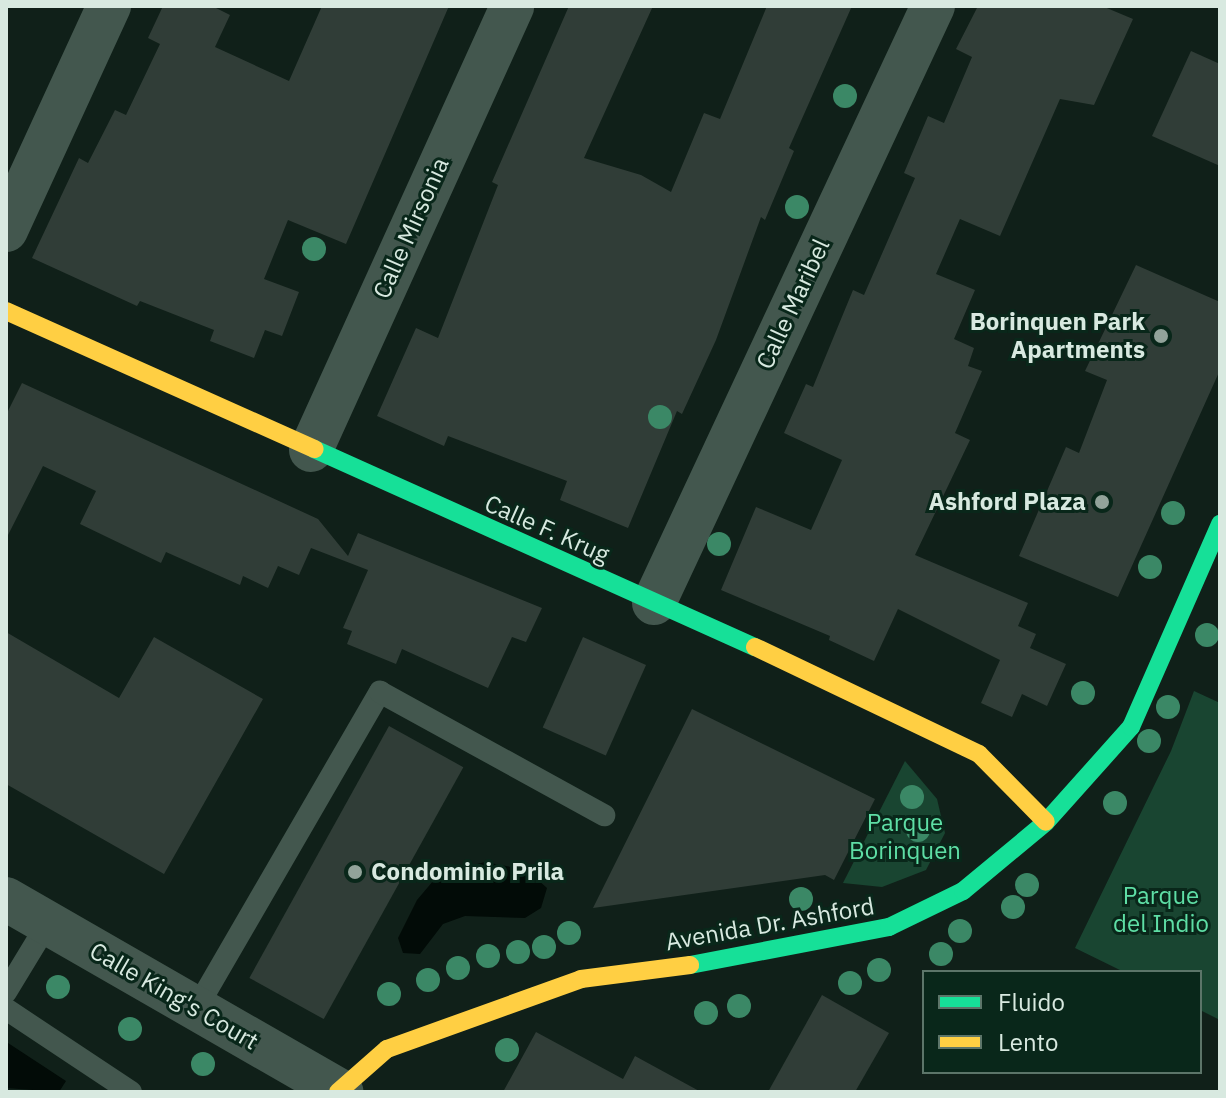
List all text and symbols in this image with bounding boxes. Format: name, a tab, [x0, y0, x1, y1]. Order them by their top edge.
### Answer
street label: Calle Mirsonia	[367, 153, 455, 303]
street label: Calle Maribel	[750, 234, 836, 374]
place label: Borinquen Park Apartments	[970, 308, 1145, 364]
marker: Borinquen Park Apartments	[1152, 327, 1170, 345]
place label: Ashford Plaza	[928, 488, 1086, 516]
street label: Calle F. Krug	[480, 489, 614, 569]
marker: Ashford Plaza	[1093, 493, 1111, 511]
park label: Parque Borinquen	[849, 809, 961, 865]
place label: Condominio Prila	[371, 858, 564, 886]
marker: Condominio Prila	[346, 863, 364, 881]
park label: Parque del Indio	[1113, 882, 1209, 938]
street label: Avenida Dr. Ashford	[663, 891, 877, 957]
street label: Calle King's Court	[85, 936, 263, 1056]
legend	[922, 970, 1202, 1074]
text: Fluido	[998, 986, 1065, 1018]
text: Lento	[998, 1026, 1058, 1058]

